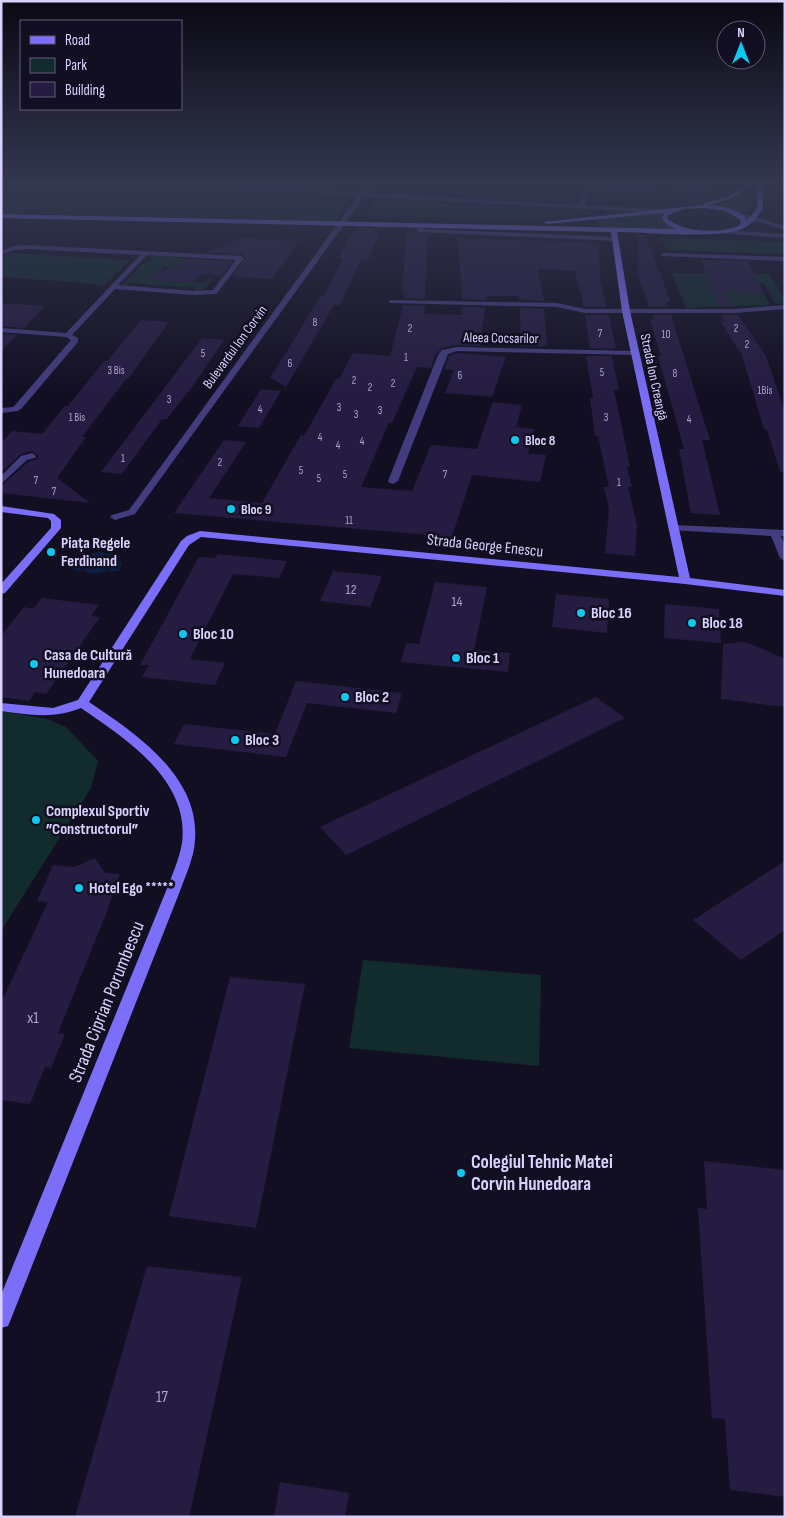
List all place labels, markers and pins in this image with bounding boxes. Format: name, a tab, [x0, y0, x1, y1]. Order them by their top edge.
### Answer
place label: Bloc 8	[525, 432, 556, 449]
marker: Bloc 8	[509, 434, 521, 446]
place label: Bloc 9	[241, 501, 272, 518]
marker: Bloc 9	[225, 503, 237, 515]
place label: Piața Regele Ferdinand	[61, 534, 131, 571]
marker: Piața Regele Ferdinand	[45, 546, 57, 558]
place label: Bloc 16	[591, 604, 632, 623]
marker: Bloc 16	[575, 607, 587, 619]
place label: Bloc 18	[702, 614, 743, 633]
marker: Bloc 18	[686, 617, 698, 629]
place label: Bloc 10	[193, 625, 234, 644]
marker: Bloc 10	[177, 628, 189, 640]
place label: Casa de Cultură Hunedoara	[44, 646, 132, 683]
place label: Bloc 1	[466, 649, 500, 668]
marker: Bloc 1	[450, 652, 462, 664]
marker: Casa de Cultură Hunedoara	[28, 658, 40, 670]
place label: Bloc 2	[355, 688, 389, 707]
marker: Bloc 2	[339, 691, 351, 703]
place label: Bloc 3	[245, 731, 279, 750]
marker: Bloc 3	[229, 734, 241, 746]
place label: Complexul Sportiv ”Constructorul”	[46, 802, 150, 839]
marker: Complexul Sportiv ”Constructorul”	[30, 814, 42, 826]
place label: Hotel Ego *****	[89, 879, 174, 898]
marker: Hotel Ego *****	[73, 882, 85, 894]
place label: Colegiul Tehnic Matei Corvin Hunedoara	[471, 1151, 613, 1196]
marker: Colegiul Tehnic Matei Corvin Hunedoara	[455, 1167, 467, 1179]

